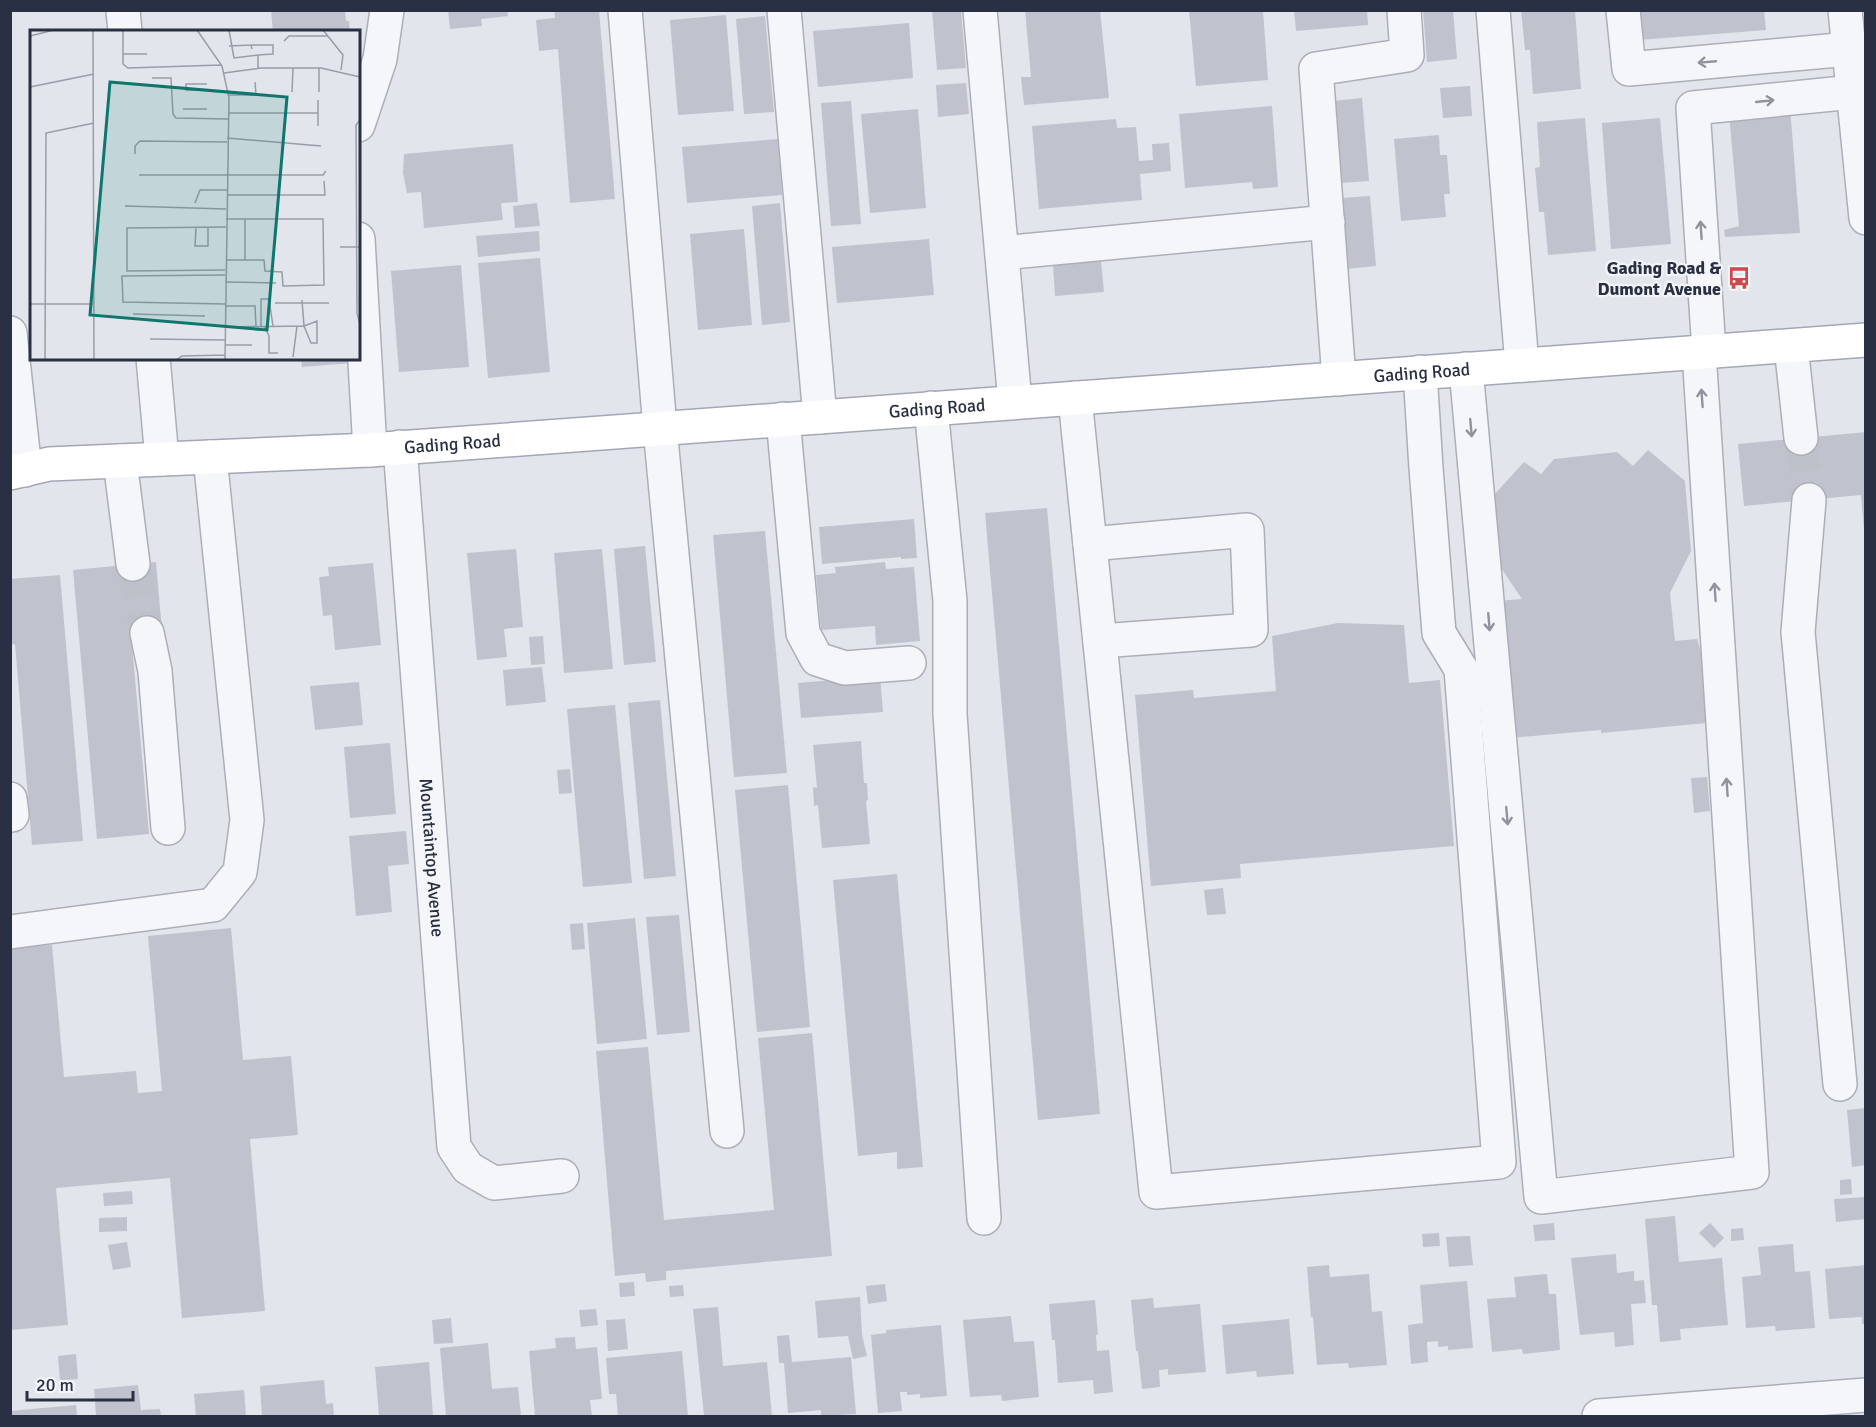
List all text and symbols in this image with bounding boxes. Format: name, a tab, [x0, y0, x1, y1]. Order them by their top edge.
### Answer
inset map	[30, 30, 360, 360]
one-way arrow	[1697, 57, 1717, 68]
one-way arrow	[1754, 95, 1774, 106]
one-way arrow	[1696, 221, 1707, 241]
place label: Gading Road & Dumont Avenue	[1597, 257, 1721, 300]
bus stop icon: Gading Road & Dumont Avenue	[1726, 265, 1752, 291]
street label: Gading Road	[1373, 358, 1471, 387]
one-way arrow	[1696, 388, 1707, 408]
street label: Gading Road	[888, 394, 986, 423]
one-way arrow	[1466, 417, 1477, 437]
street label: Gading Road	[403, 429, 502, 458]
one-way arrow	[1709, 583, 1720, 603]
one-way arrow	[1484, 611, 1495, 631]
one-way arrow	[1721, 777, 1732, 797]
street label: Mountaintop Avenue	[415, 778, 449, 938]
one-way arrow	[1502, 806, 1513, 826]
scale bar	[27, 1364, 134, 1402]
text: 20 m	[36, 1374, 74, 1396]

